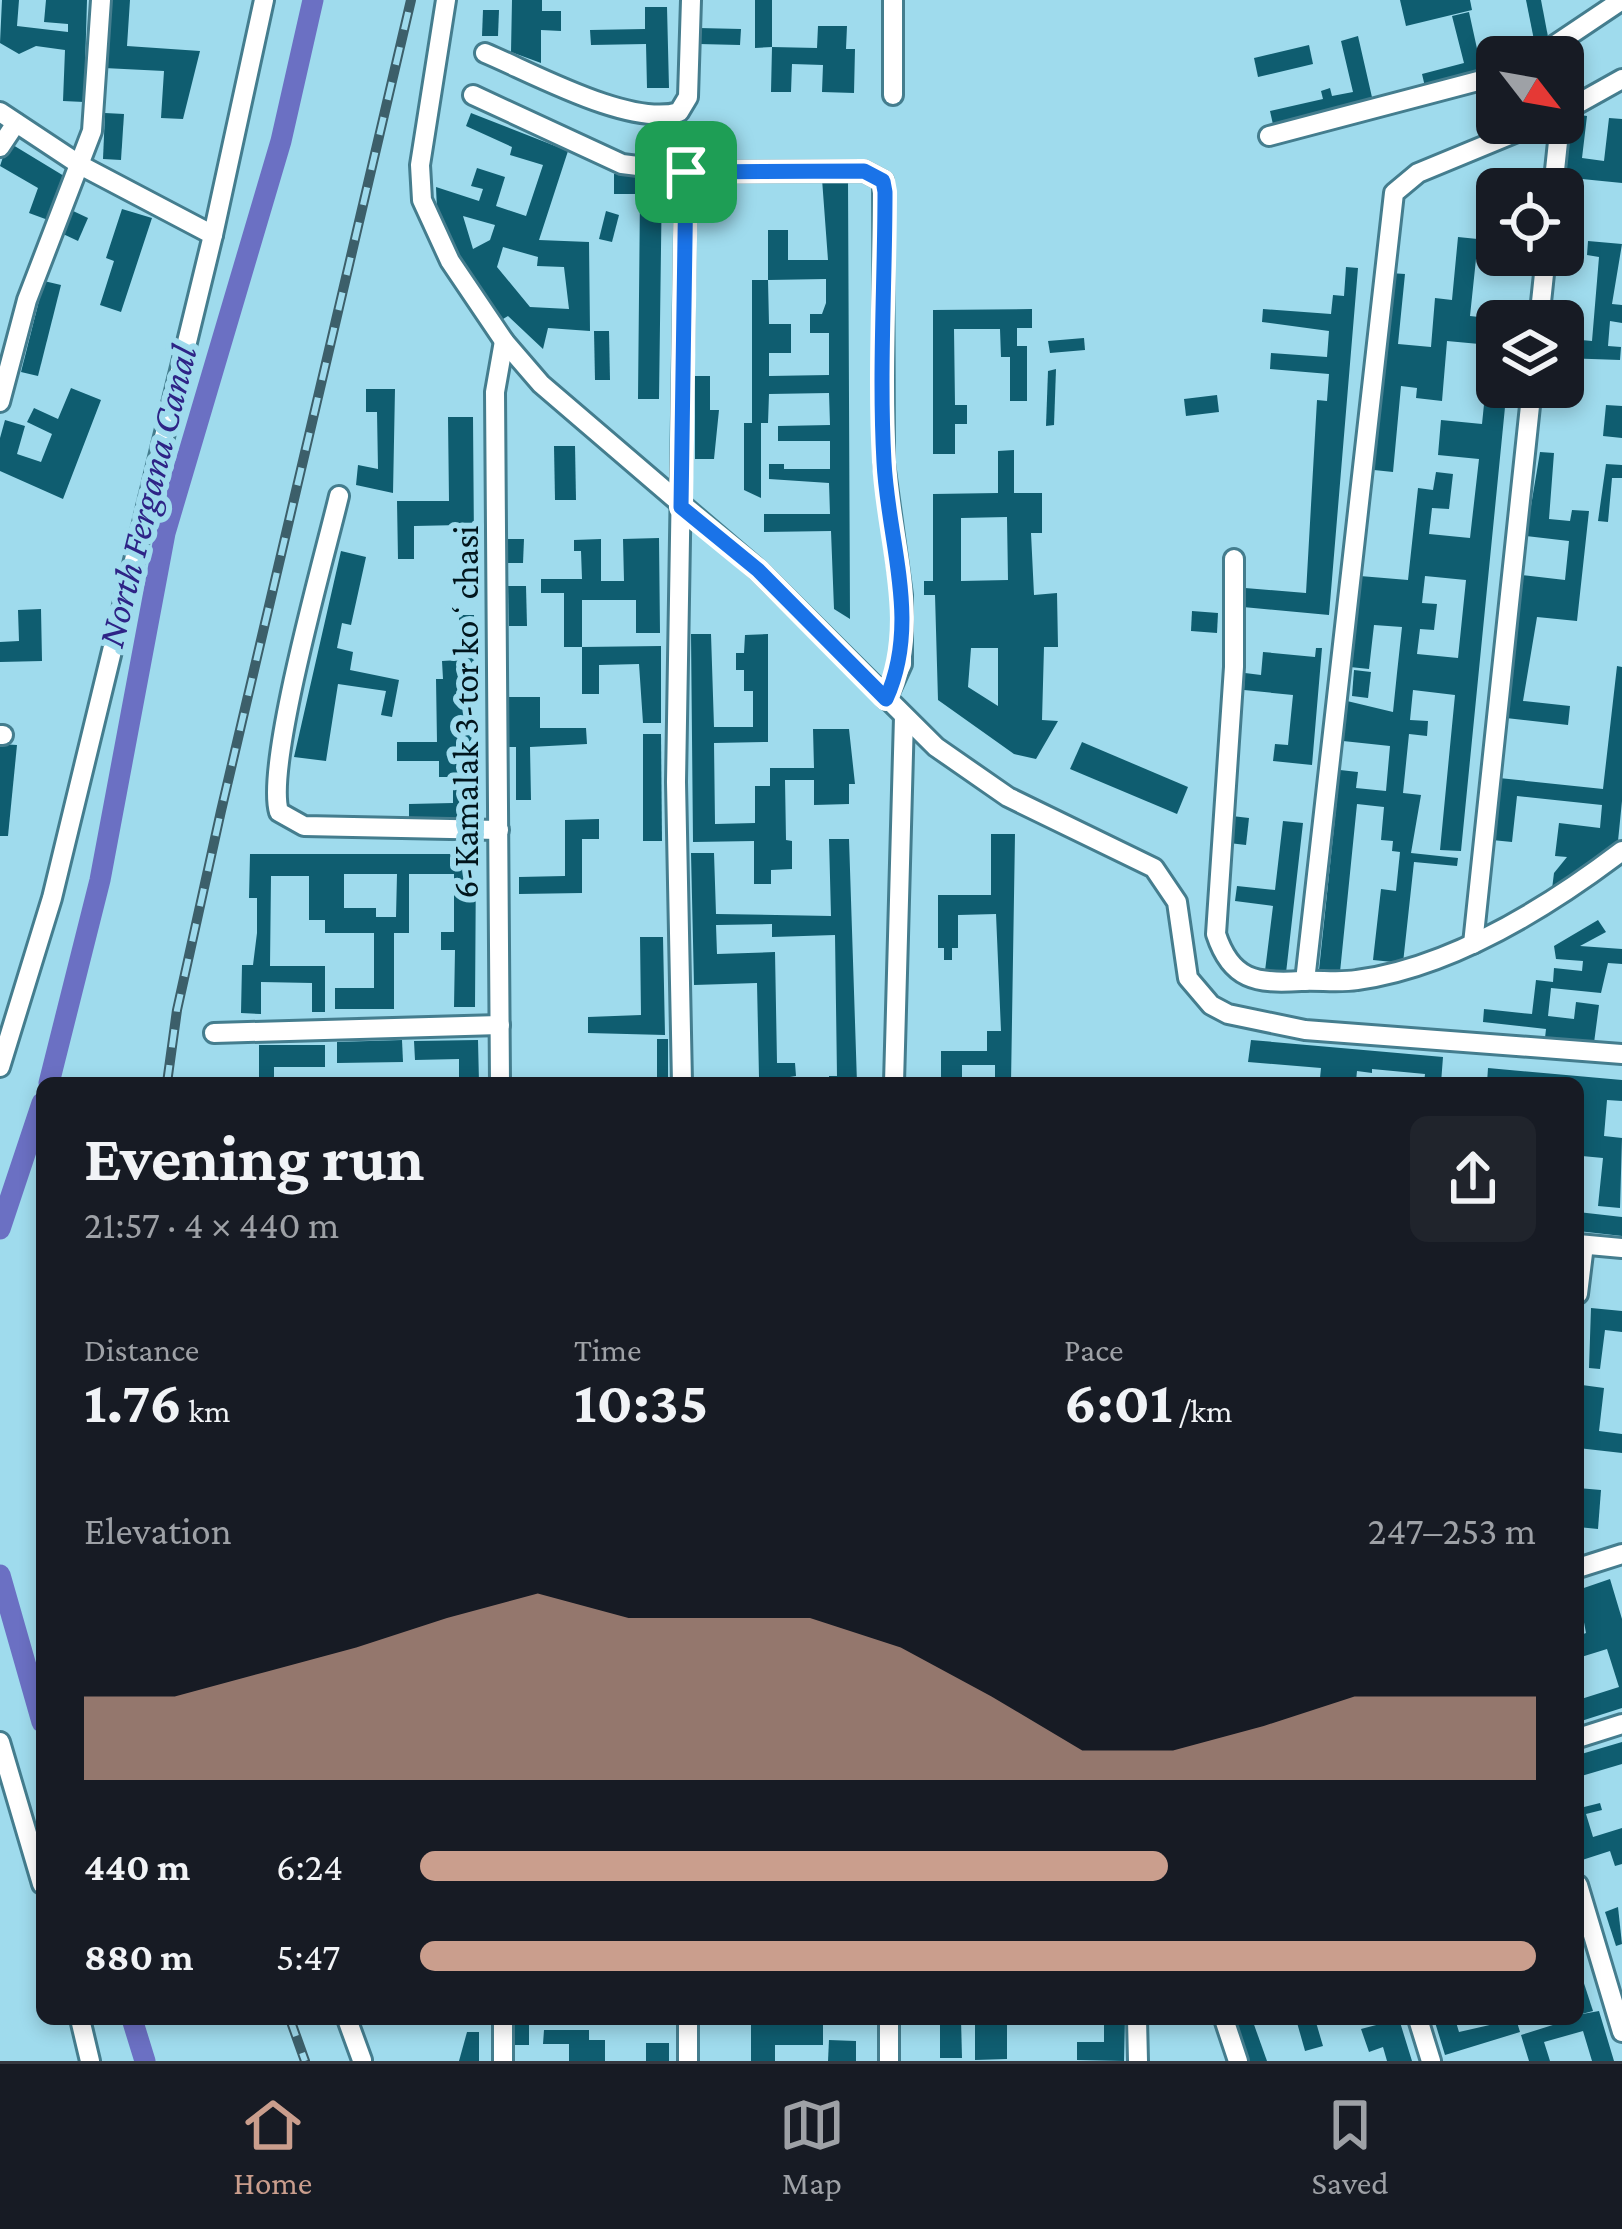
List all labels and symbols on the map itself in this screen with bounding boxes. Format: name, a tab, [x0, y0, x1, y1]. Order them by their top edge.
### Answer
north arrow	[1476, 36, 1584, 144]
pin	[635, 121, 737, 223]
water label: North Fergana Canal	[88, 339, 206, 652]
street label: 6-Kamalak 3-tor koʻchasi	[446, 525, 486, 899]

